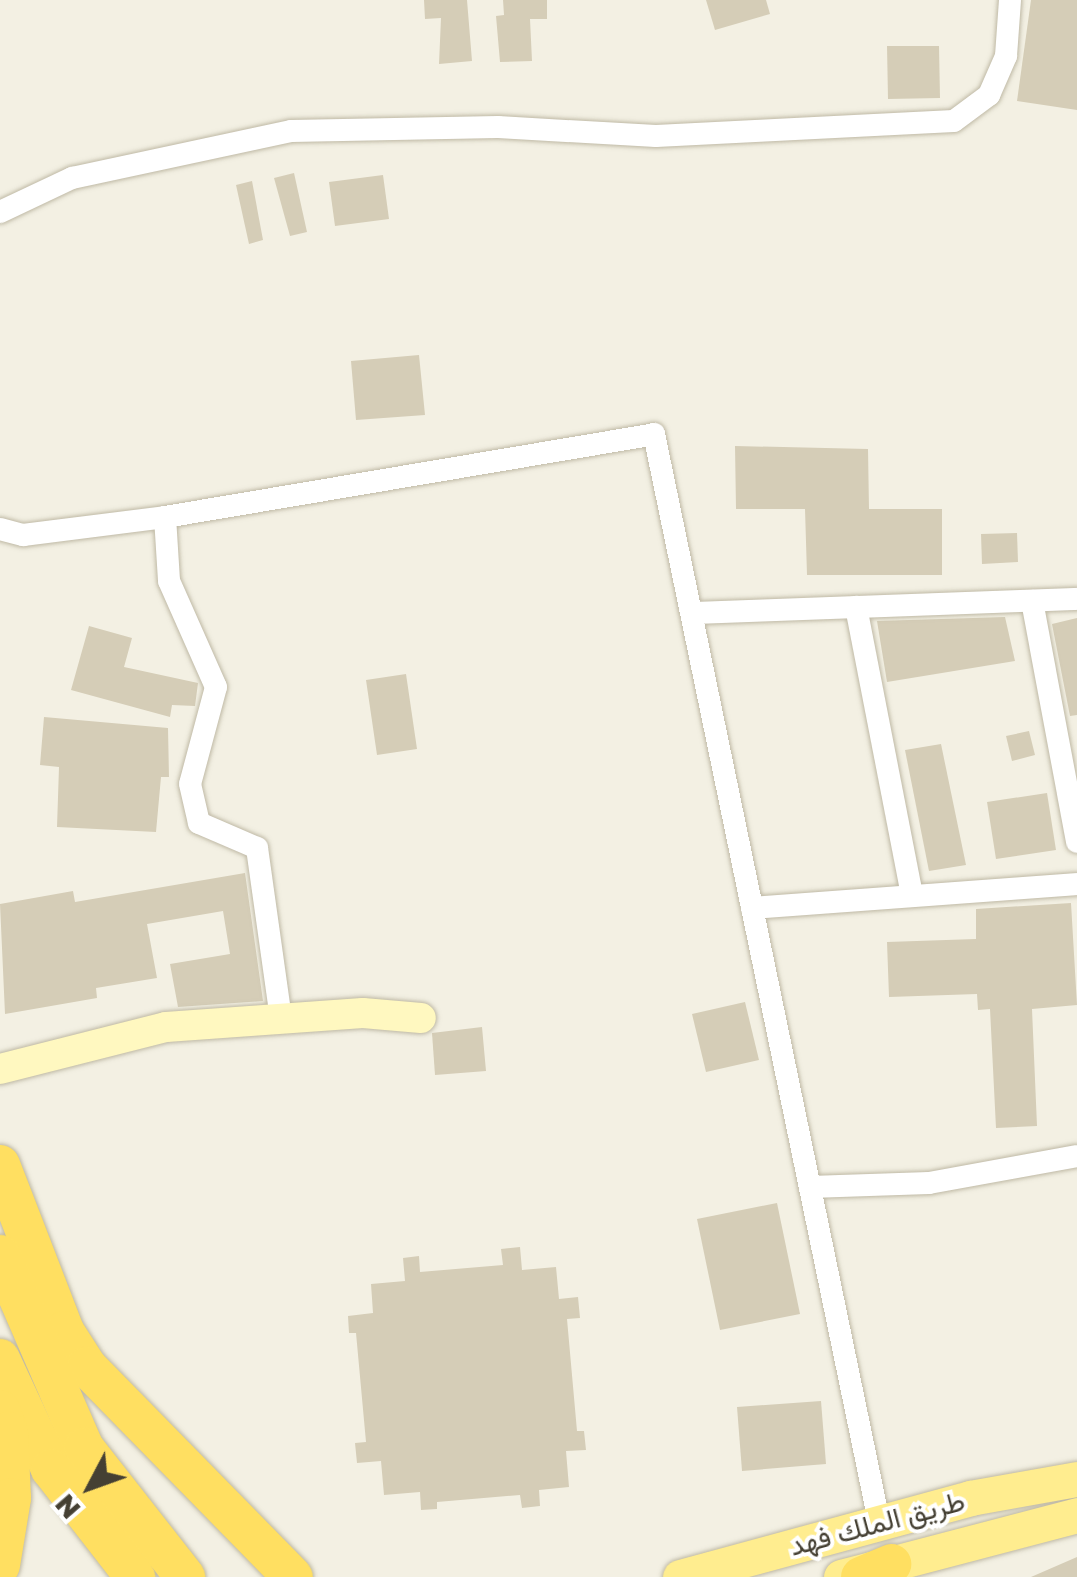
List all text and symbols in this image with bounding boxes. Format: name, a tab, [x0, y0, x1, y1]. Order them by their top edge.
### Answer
north arrow	[40, 1437, 140, 1537]
street label: طريق الملك فهد	[786, 1483, 968, 1563]
text: N	[48, 1488, 86, 1526]

